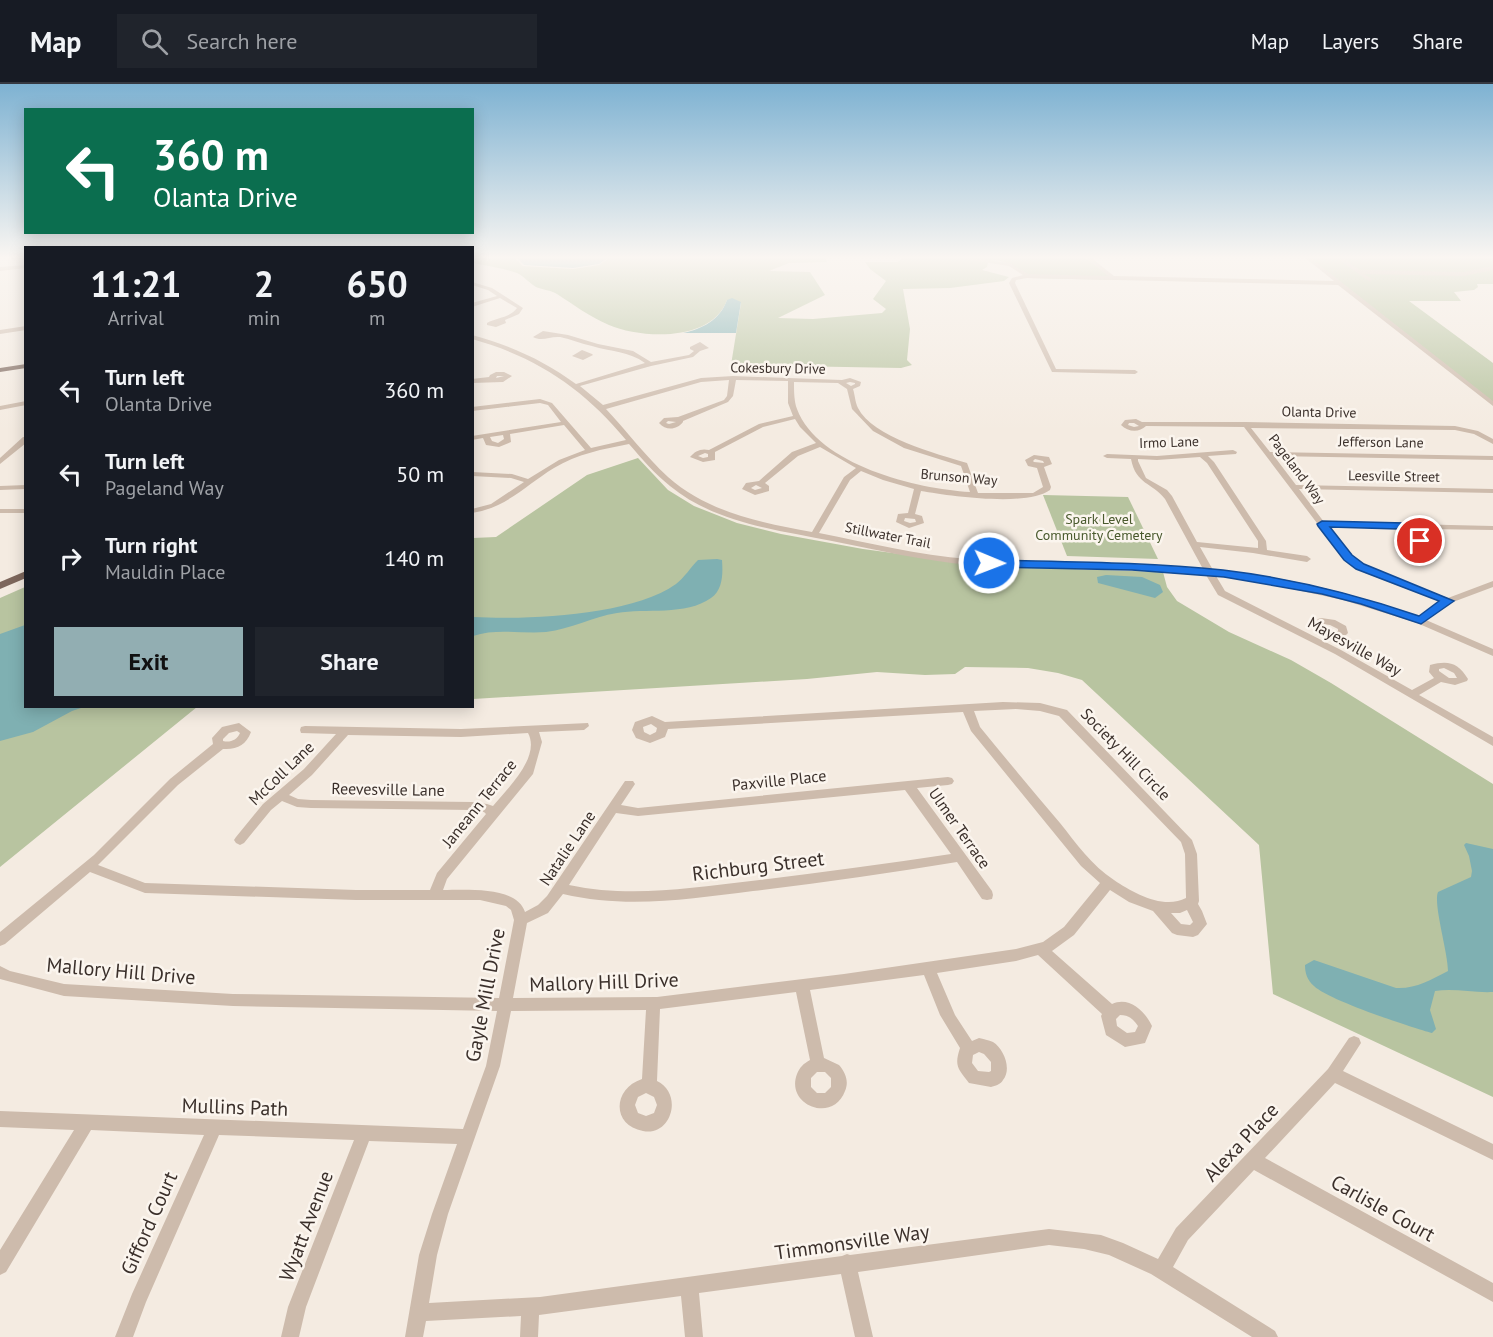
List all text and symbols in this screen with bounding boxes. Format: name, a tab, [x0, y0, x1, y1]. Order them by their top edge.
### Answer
search box	[117, 14, 537, 68]
text: Map	[30, 23, 81, 60]
icon: search	[138, 25, 171, 58]
text: Search here	[186, 27, 297, 55]
text: Map	[1251, 28, 1289, 55]
text: Layers	[1322, 28, 1379, 55]
text: Share	[1412, 28, 1463, 55]
text: 360 m	[153, 127, 269, 182]
icon: left	[54, 132, 132, 210]
text: Olanta Drive	[153, 180, 298, 214]
text: 11:21	[90, 260, 182, 307]
text: 2	[254, 260, 274, 307]
text: 650	[347, 260, 408, 307]
text: Arrival	[108, 305, 164, 331]
text: min	[248, 305, 280, 331]
text: m	[369, 305, 385, 331]
street label: Cokesbury Drive	[730, 358, 826, 378]
text: Turn left	[105, 363, 185, 391]
icon: left	[54, 374, 87, 407]
text: 360 m	[384, 376, 444, 404]
text: Olanta Drive	[105, 391, 212, 417]
street label: Olanta Drive	[1281, 402, 1357, 422]
street label: Pageland Way	[1265, 430, 1329, 508]
street label: Irmo Lane	[1139, 432, 1199, 452]
street label: Jefferson Lane	[1337, 432, 1424, 452]
text: Turn left	[105, 447, 185, 475]
icon: left	[54, 458, 87, 491]
text: 50 m	[396, 460, 444, 488]
street label: Brunson Way	[920, 465, 999, 489]
street label: Leesville Street	[1348, 466, 1440, 486]
text: Pageland Way	[105, 475, 224, 501]
park label: Spark Level Community Cemetery	[1035, 510, 1163, 544]
pin	[1394, 515, 1445, 566]
street label: Stillwater Trail	[844, 518, 932, 552]
icon: arrive	[1403, 524, 1436, 557]
text: Turn right	[105, 531, 197, 559]
position arrow	[957, 531, 1021, 595]
icon: right	[54, 542, 87, 575]
text: 140 m	[384, 544, 444, 572]
text: Mauldin Place	[105, 559, 225, 585]
street label: Mayesville Way	[1305, 612, 1406, 680]
button: Exit	[54, 627, 243, 696]
button: Share	[255, 627, 444, 696]
street label: Society Hill Circle	[1077, 704, 1175, 804]
street label: McColl Lane	[244, 737, 318, 809]
street label: Janeann Terrace	[437, 755, 521, 852]
street label: Paxville Place	[731, 765, 827, 795]
street label: Reevesville Lane	[331, 778, 445, 800]
street label: Ulmer Terrace	[925, 784, 995, 872]
street label: Natalie Lane	[535, 807, 599, 889]
street label: Richburg Street	[691, 845, 826, 887]
street label: Gayle Mill Drive	[459, 926, 511, 1064]
street label: Mallory Hill Drive	[45, 952, 197, 990]
street label: Mallory Hill Drive	[529, 966, 679, 998]
street label: Mullins Path	[181, 1092, 289, 1122]
street label: Alexa Place	[1198, 1097, 1284, 1187]
street label: Gifford Court	[115, 1167, 183, 1279]
street label: Wyatt Avenue	[273, 1167, 339, 1285]
street label: Carlisle Court	[1326, 1169, 1440, 1247]
street label: Timmonsville Way	[773, 1218, 932, 1266]

